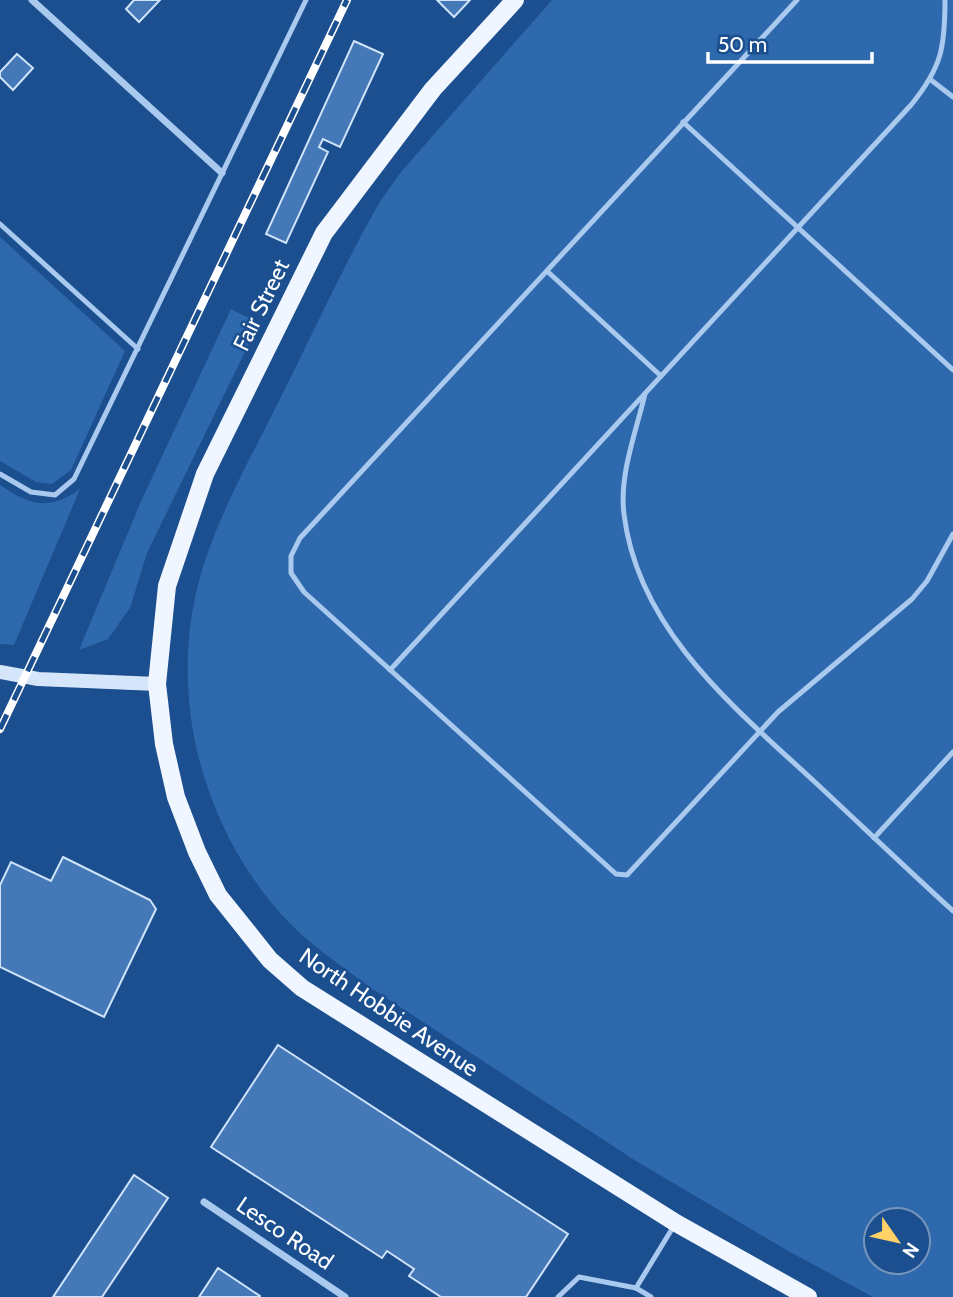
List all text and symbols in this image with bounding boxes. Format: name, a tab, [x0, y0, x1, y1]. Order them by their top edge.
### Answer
scale bar	[708, 21, 872, 65]
text: 50 m	[718, 32, 767, 57]
street label: Fair Street	[227, 255, 295, 355]
street label: North Hobbie Avenue	[294, 942, 484, 1082]
street label: Lesco Road	[231, 1190, 339, 1276]
north arrow	[862, 1206, 932, 1276]
text: N	[897, 1238, 924, 1262]

